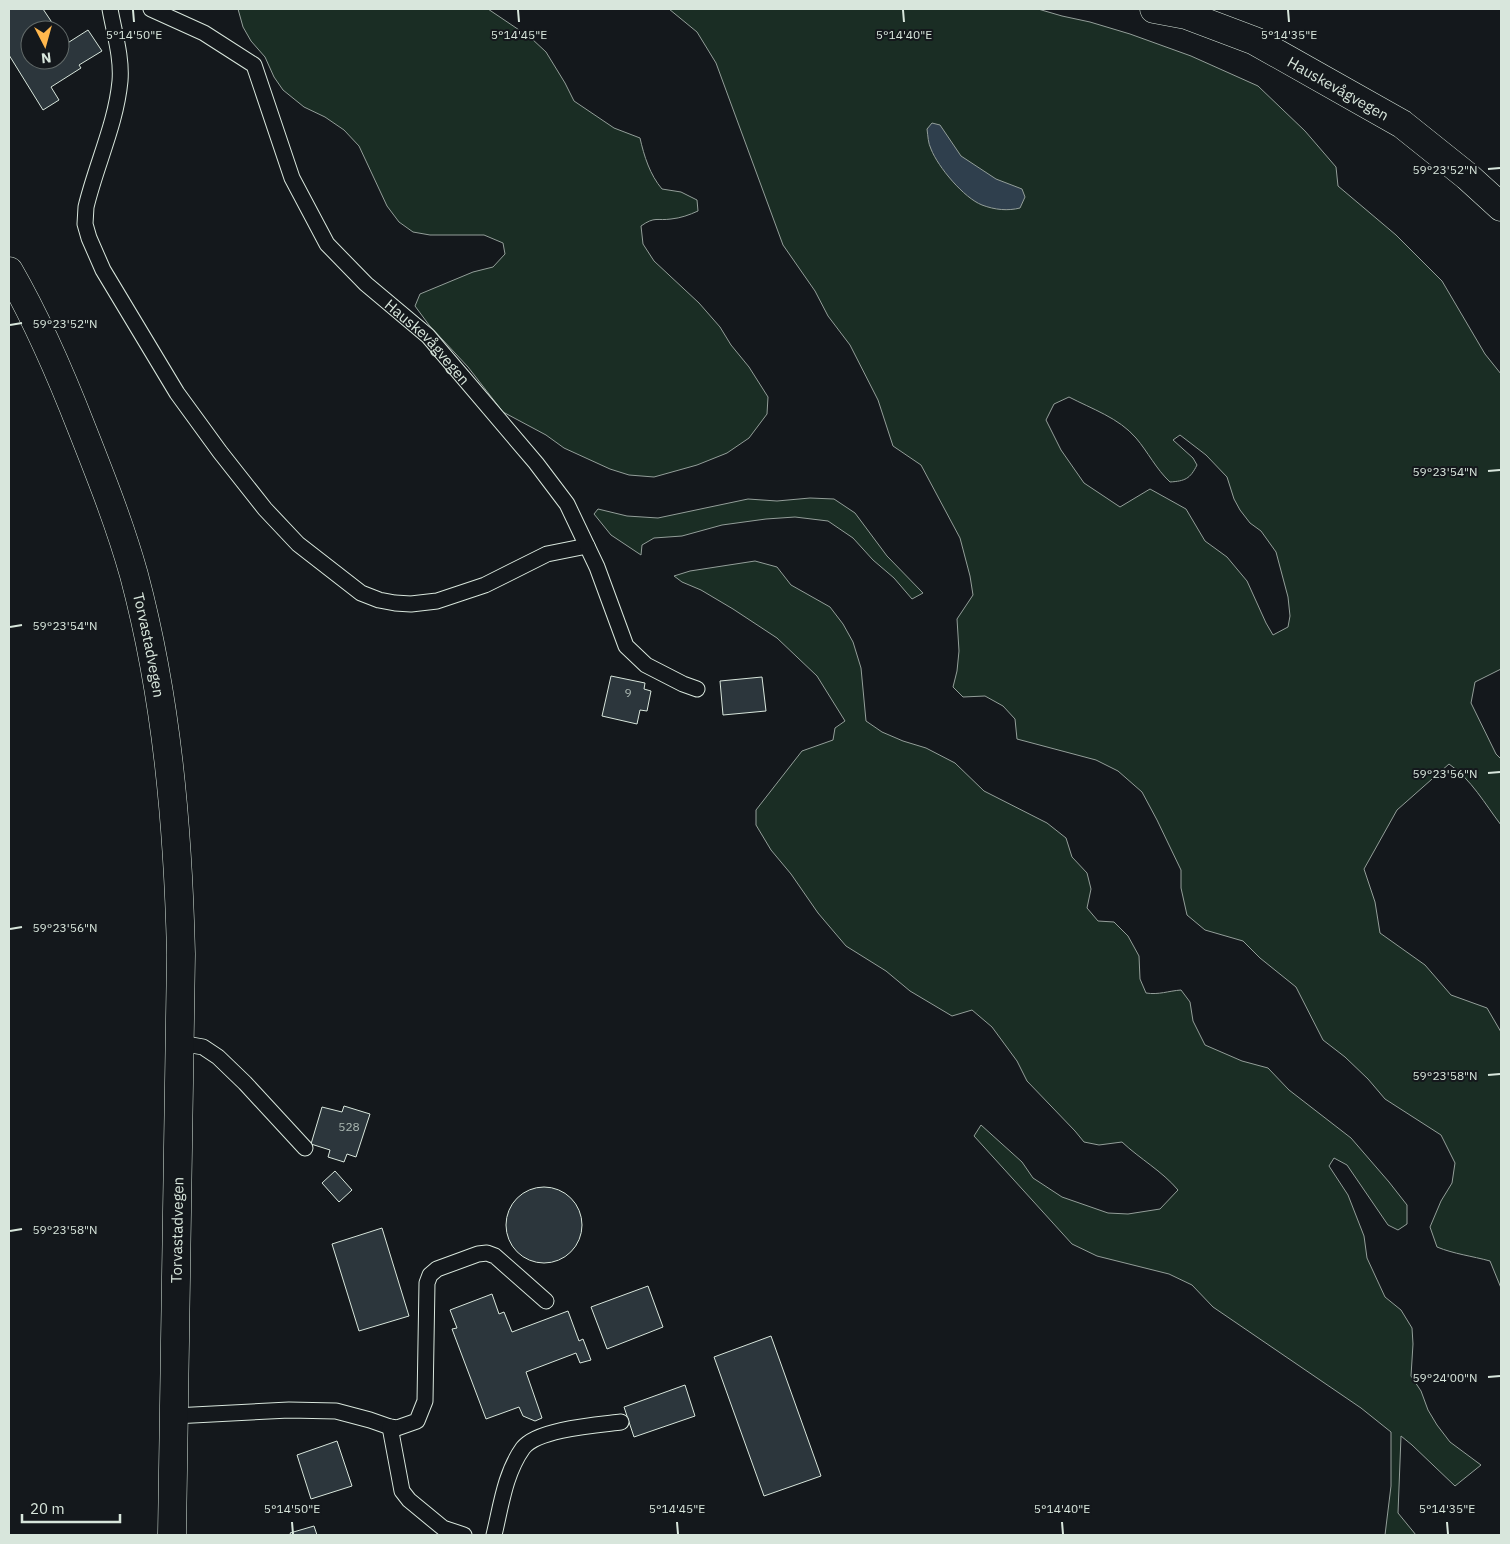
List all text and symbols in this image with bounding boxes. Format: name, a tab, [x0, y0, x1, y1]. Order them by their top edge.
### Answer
north arrow	[20, 20, 70, 70]
text: 5°14'50"E	[106, 27, 162, 42]
text: 5°14'45"E	[491, 27, 547, 42]
text: 5°14'40"E	[876, 27, 932, 42]
text: 5°14'35"E	[1261, 27, 1317, 42]
text: N	[40, 48, 52, 67]
street label: Hauskevågvegen	[1284, 52, 1392, 124]
text: 59°23'52"N	[1412, 162, 1478, 177]
street label: Hauskevågvegen	[381, 295, 474, 388]
text: 59°23'52"N	[32, 316, 98, 331]
text: 59°23'54"N	[1412, 464, 1478, 479]
street label: Torvastadvegen	[129, 591, 169, 699]
text: 59°23'54"N	[32, 618, 98, 633]
house number: 9	[624, 685, 632, 700]
text: 59°23'56"N	[1412, 766, 1478, 781]
text: 59°23'56"N	[32, 920, 98, 935]
text: 59°23'58"N	[1412, 1068, 1478, 1083]
house number: 528	[338, 1119, 360, 1134]
street label: Torvastadvegen	[167, 1177, 187, 1283]
text: 59°23'58"N	[32, 1222, 98, 1237]
text: 59°24'00"N	[1412, 1370, 1478, 1385]
scale bar	[22, 1492, 120, 1524]
text: 20 m	[30, 1499, 65, 1518]
text: 5°14'50"E	[264, 1501, 320, 1516]
text: 5°14'45"E	[649, 1501, 705, 1516]
text: 5°14'40"E	[1034, 1501, 1090, 1516]
text: 5°14'35"E	[1419, 1501, 1475, 1516]

